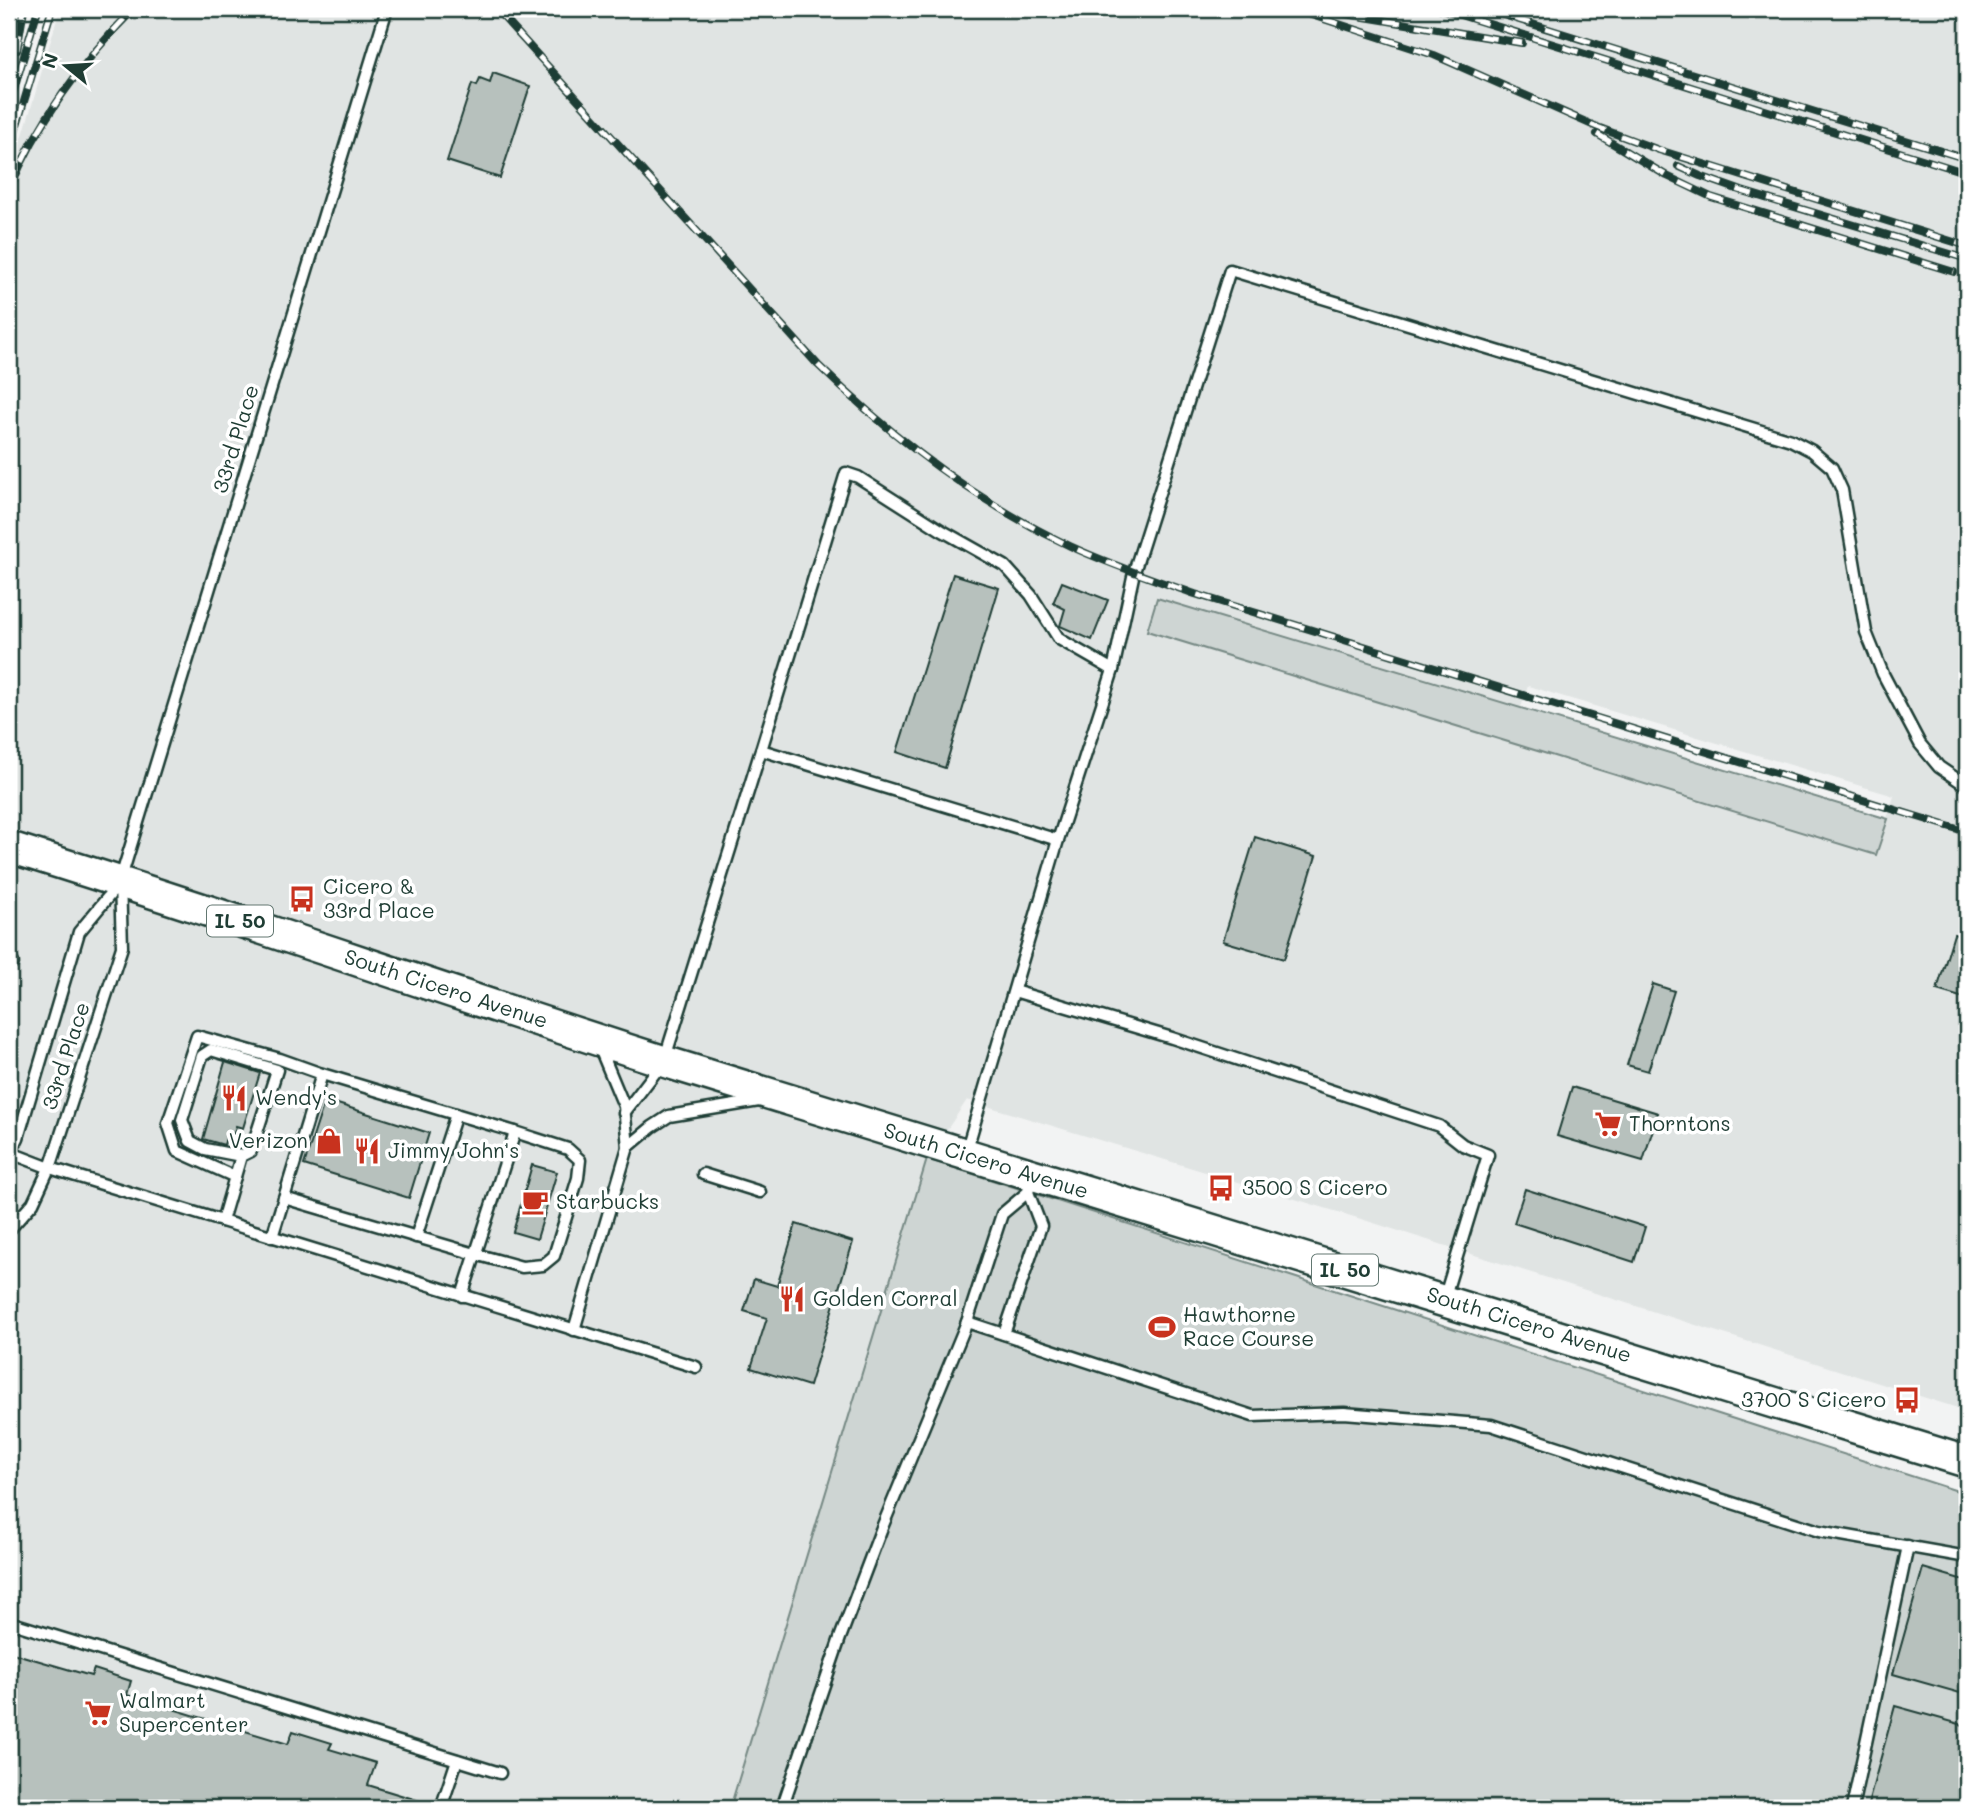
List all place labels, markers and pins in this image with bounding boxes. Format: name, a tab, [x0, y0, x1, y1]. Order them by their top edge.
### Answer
place label: Cicero & 33rd Place	[323, 872, 435, 923]
bus stop icon: Cicero & 33rd Place	[287, 884, 317, 914]
restaurant icon: Wendy's	[219, 1083, 249, 1113]
place label: Wendy's	[255, 1083, 337, 1110]
supermarket icon: Thorntons	[1593, 1109, 1623, 1139]
place label: Thorntons	[1629, 1109, 1731, 1136]
place label: Verizon	[229, 1126, 308, 1153]
shop icon: Verizon	[314, 1126, 344, 1156]
restaurant icon: Jimmy John's	[352, 1136, 382, 1166]
place label: Jimmy John's	[388, 1136, 519, 1163]
bus stop icon: 3500 S Cicero	[1206, 1173, 1236, 1203]
place label: 3500 S Cicero	[1242, 1173, 1388, 1200]
cafe icon: Starbucks	[520, 1187, 550, 1217]
place label: Starbucks	[556, 1187, 659, 1214]
restaurant icon: Golden Corral	[777, 1284, 807, 1314]
place label: Golden Corral	[813, 1284, 958, 1311]
place label: Hawthorne Race Course	[1183, 1300, 1314, 1351]
sports icon: Hawthorne Race Course	[1147, 1312, 1177, 1342]
place label: 3700 S Cicero	[1741, 1385, 1886, 1412]
bus stop icon: 3700 S Cicero	[1892, 1385, 1922, 1415]
place label: Walmart Supercenter	[119, 1686, 249, 1737]
supermarket icon: Walmart Supercenter	[83, 1698, 113, 1728]

